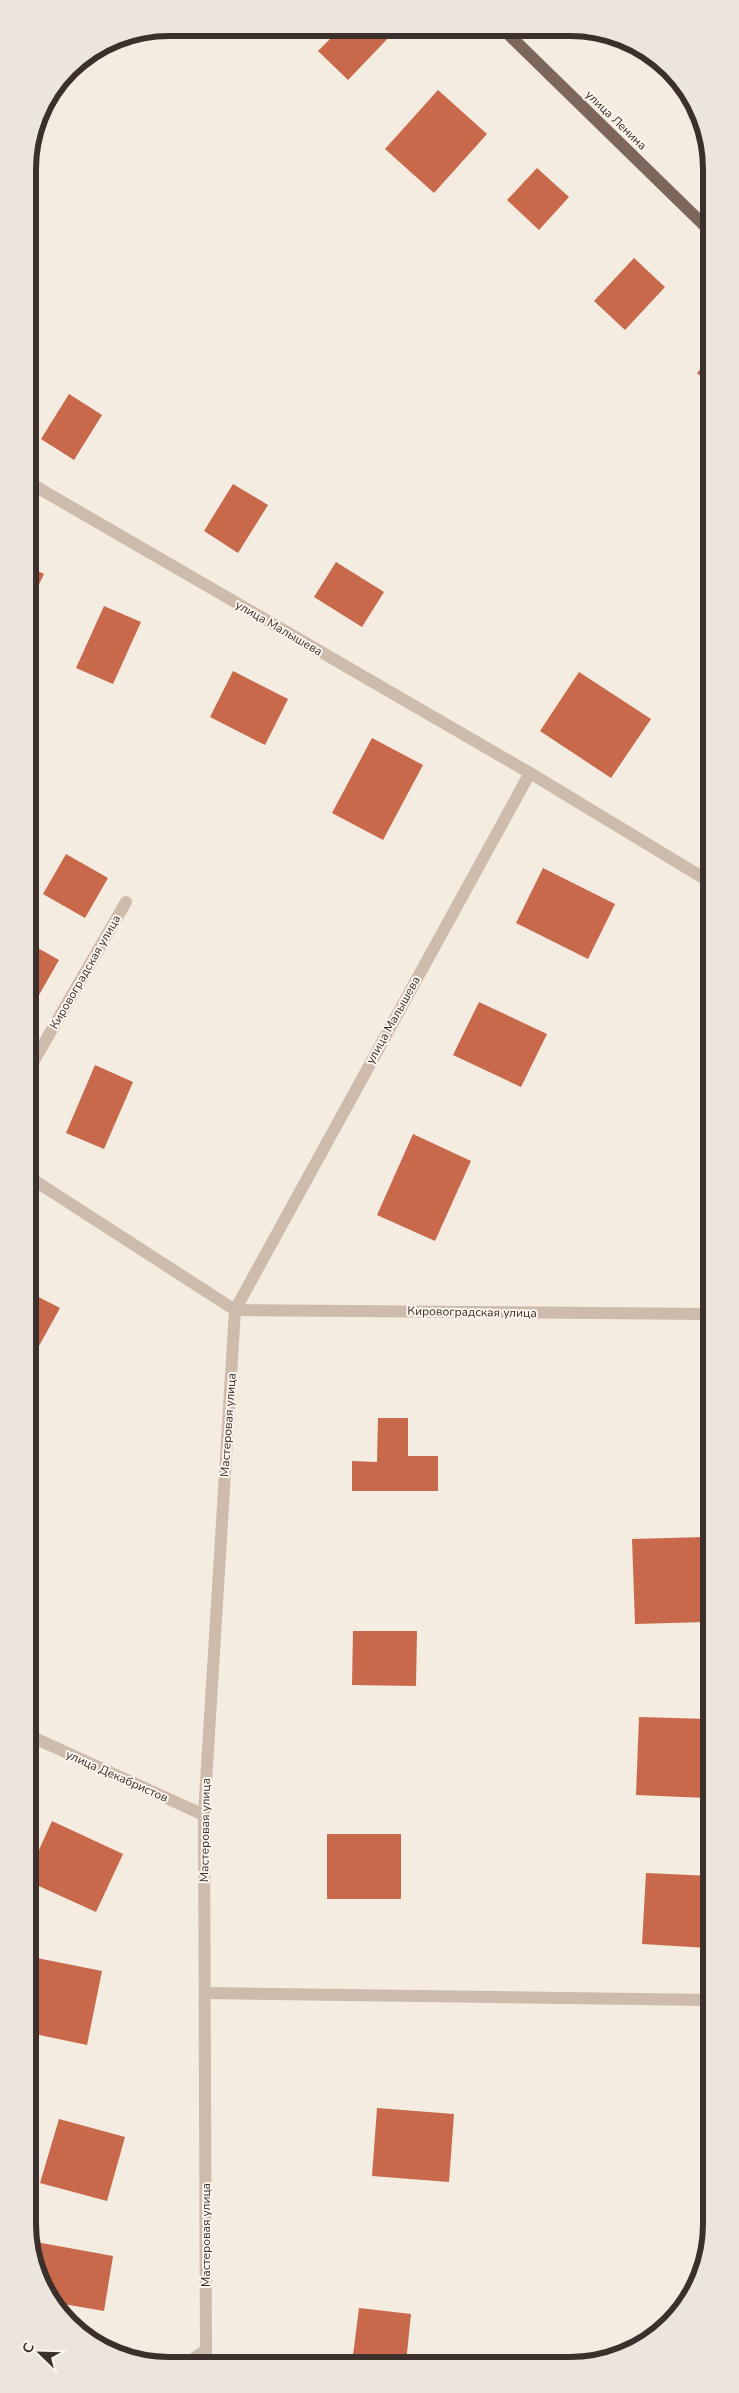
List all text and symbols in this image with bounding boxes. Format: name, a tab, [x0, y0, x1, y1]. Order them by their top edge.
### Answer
street label: улица Ленина	[582, 87, 650, 153]
street label: улица Малышева	[233, 597, 325, 659]
street label: Кировоградская улица	[46, 912, 124, 1032]
street label: улица Малышева	[362, 973, 424, 1067]
street label: Кировоградская улица	[407, 1303, 537, 1321]
street label: Мастеровая улица	[216, 1372, 240, 1478]
street label: улица Декабристов	[63, 1746, 171, 1806]
street label: Мастеровая улица	[196, 1778, 214, 1882]
street label: Мастеровая улица	[198, 2183, 214, 2287]
north arrow	[15, 2328, 65, 2378]
text: С	[18, 2340, 39, 2356]

